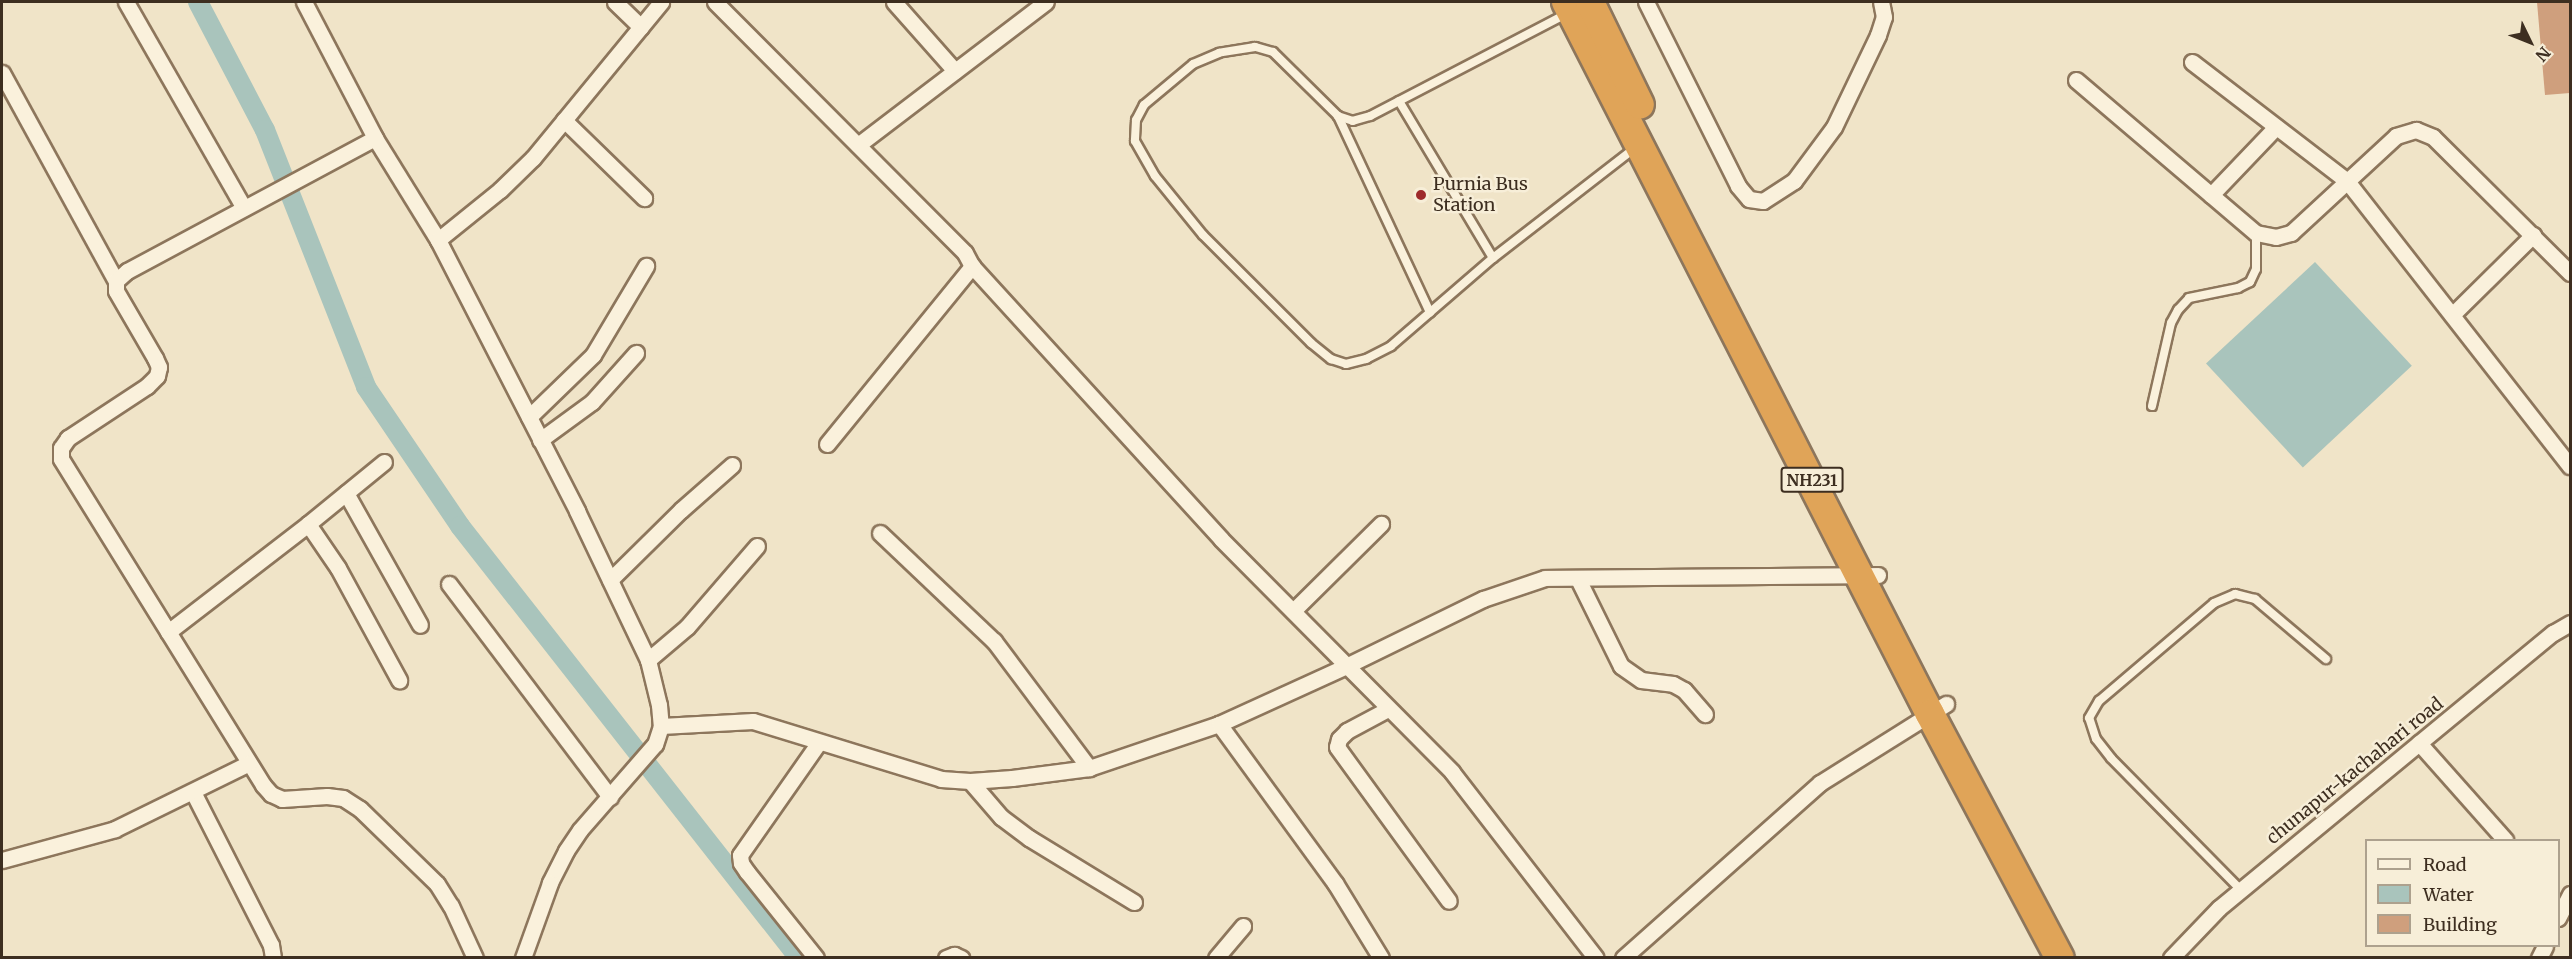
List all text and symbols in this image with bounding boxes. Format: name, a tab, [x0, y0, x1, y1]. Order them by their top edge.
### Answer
north arrow	[2500, 12, 2560, 72]
text: N	[2532, 43, 2555, 66]
place label: Purnia Bus Station	[1433, 174, 1528, 216]
marker: Purnia Bus Station	[1414, 188, 1428, 202]
road number: NH231	[1780, 467, 1844, 493]
street label: chunapur-kachahari road	[2262, 693, 2448, 849]
legend	[2365, 839, 2560, 947]
text: Road	[2423, 853, 2467, 876]
text: Water	[2423, 883, 2474, 906]
text: Building	[2423, 913, 2497, 936]

